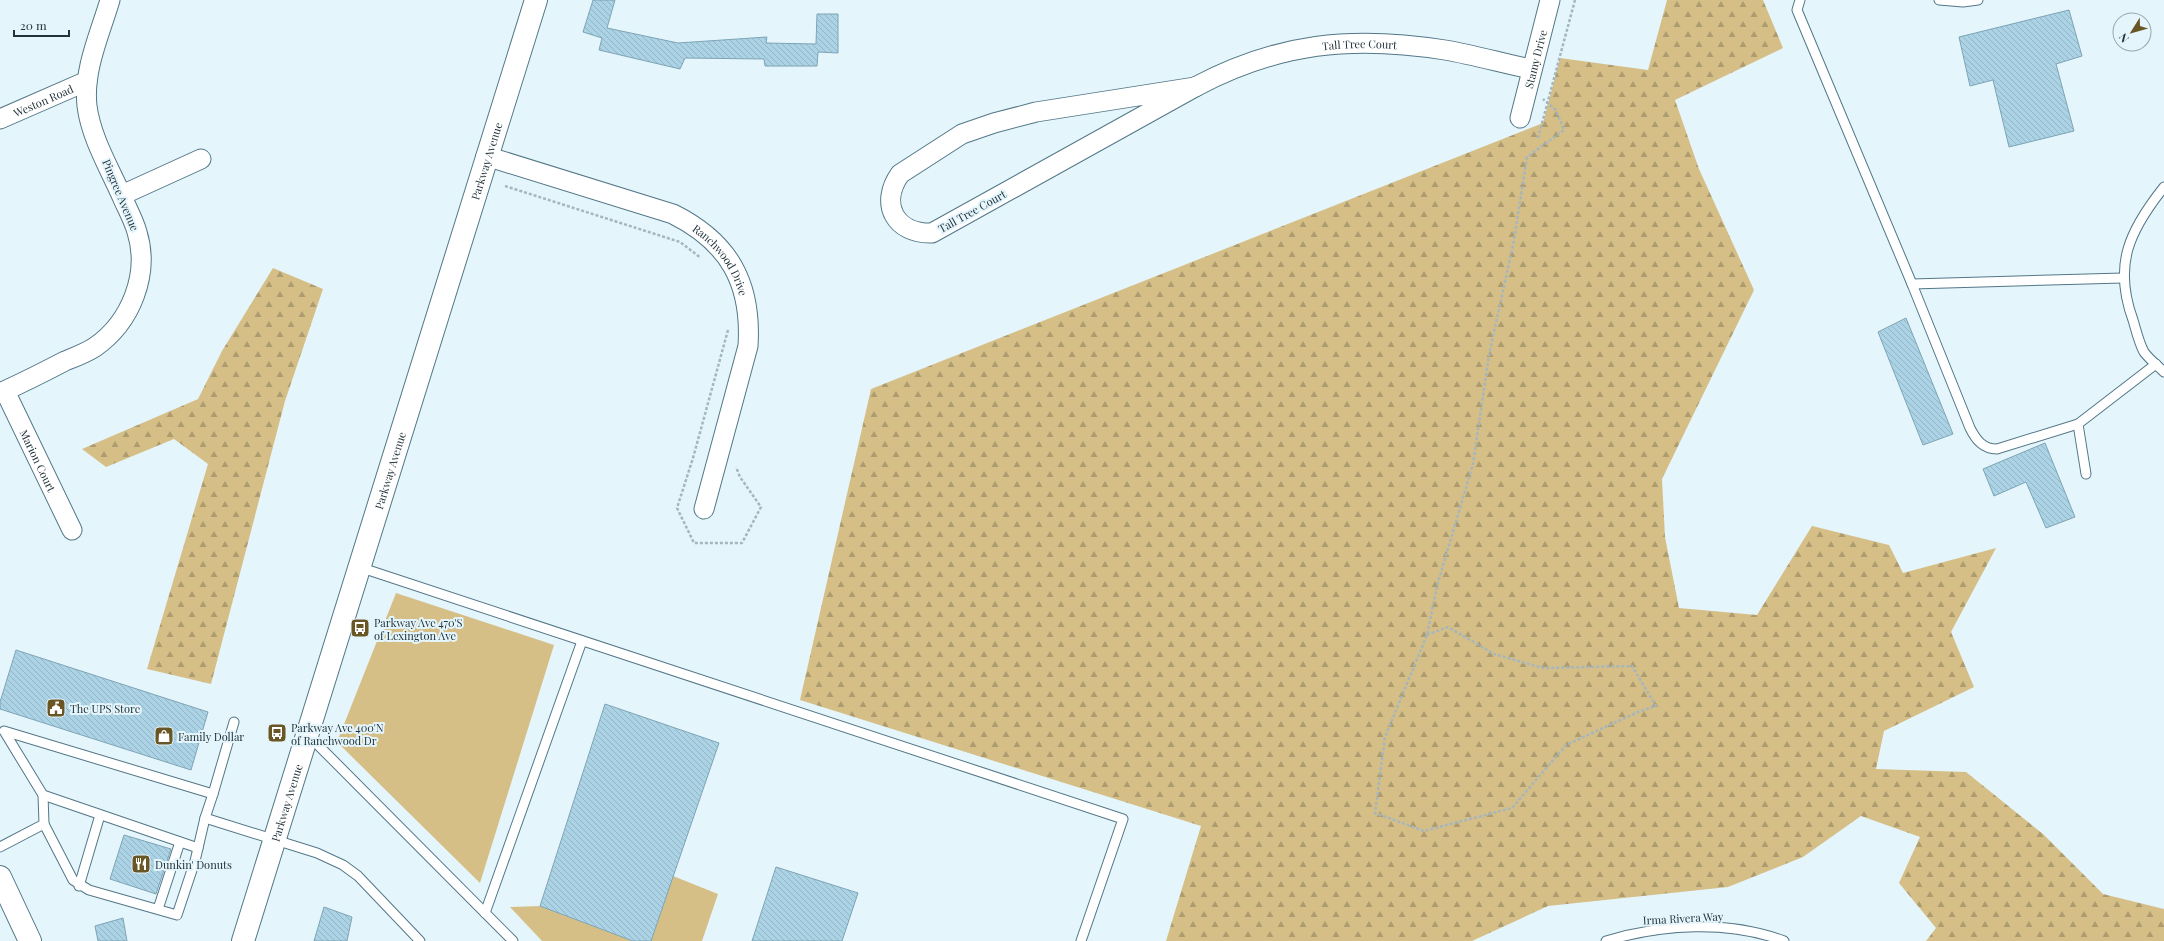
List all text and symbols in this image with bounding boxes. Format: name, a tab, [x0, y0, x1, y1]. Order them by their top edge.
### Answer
scale bar	[14, 12, 69, 38]
north arrow	[2112, 12, 2152, 52]
text: 20 m	[20, 17, 47, 33]
street label: Stamy Drive	[1520, 28, 1550, 90]
text: N	[2115, 31, 2132, 46]
street label: Tall Tree Court	[1321, 36, 1398, 53]
street label: Weston Road	[10, 80, 76, 120]
street label: Parkway Avenue	[467, 120, 505, 202]
street label: Pingree Avenue	[99, 157, 143, 233]
street label: Tall Tree Court	[936, 186, 1009, 236]
street label: Ranchwood Drive	[690, 220, 752, 298]
street label: Marion Court	[17, 427, 60, 494]
street label: Parkway Avenue	[370, 429, 409, 511]
place label: Parkway Ave 470'S of Lexington Ave	[374, 615, 463, 643]
bus stop icon: Parkway Ave 470'S of Lexington Ave	[349, 617, 371, 639]
public building icon: The UPS Store	[45, 697, 67, 719]
place label: The UPS Store	[70, 701, 141, 716]
place label: Parkway Ave 400'N of Ranchwood Dr	[291, 720, 384, 748]
bus stop icon: Parkway Ave 400'N of Ranchwood Dr	[266, 722, 288, 744]
shop icon: Family Dollar	[153, 725, 175, 747]
place label: Family Dollar	[178, 729, 244, 744]
street label: Parkway Avenue	[267, 762, 305, 843]
restaurant icon: Dunkin' Donuts	[130, 853, 152, 875]
place label: Dunkin' Donuts	[155, 857, 232, 872]
street label: Irma Rivera Way	[1642, 908, 1724, 928]

